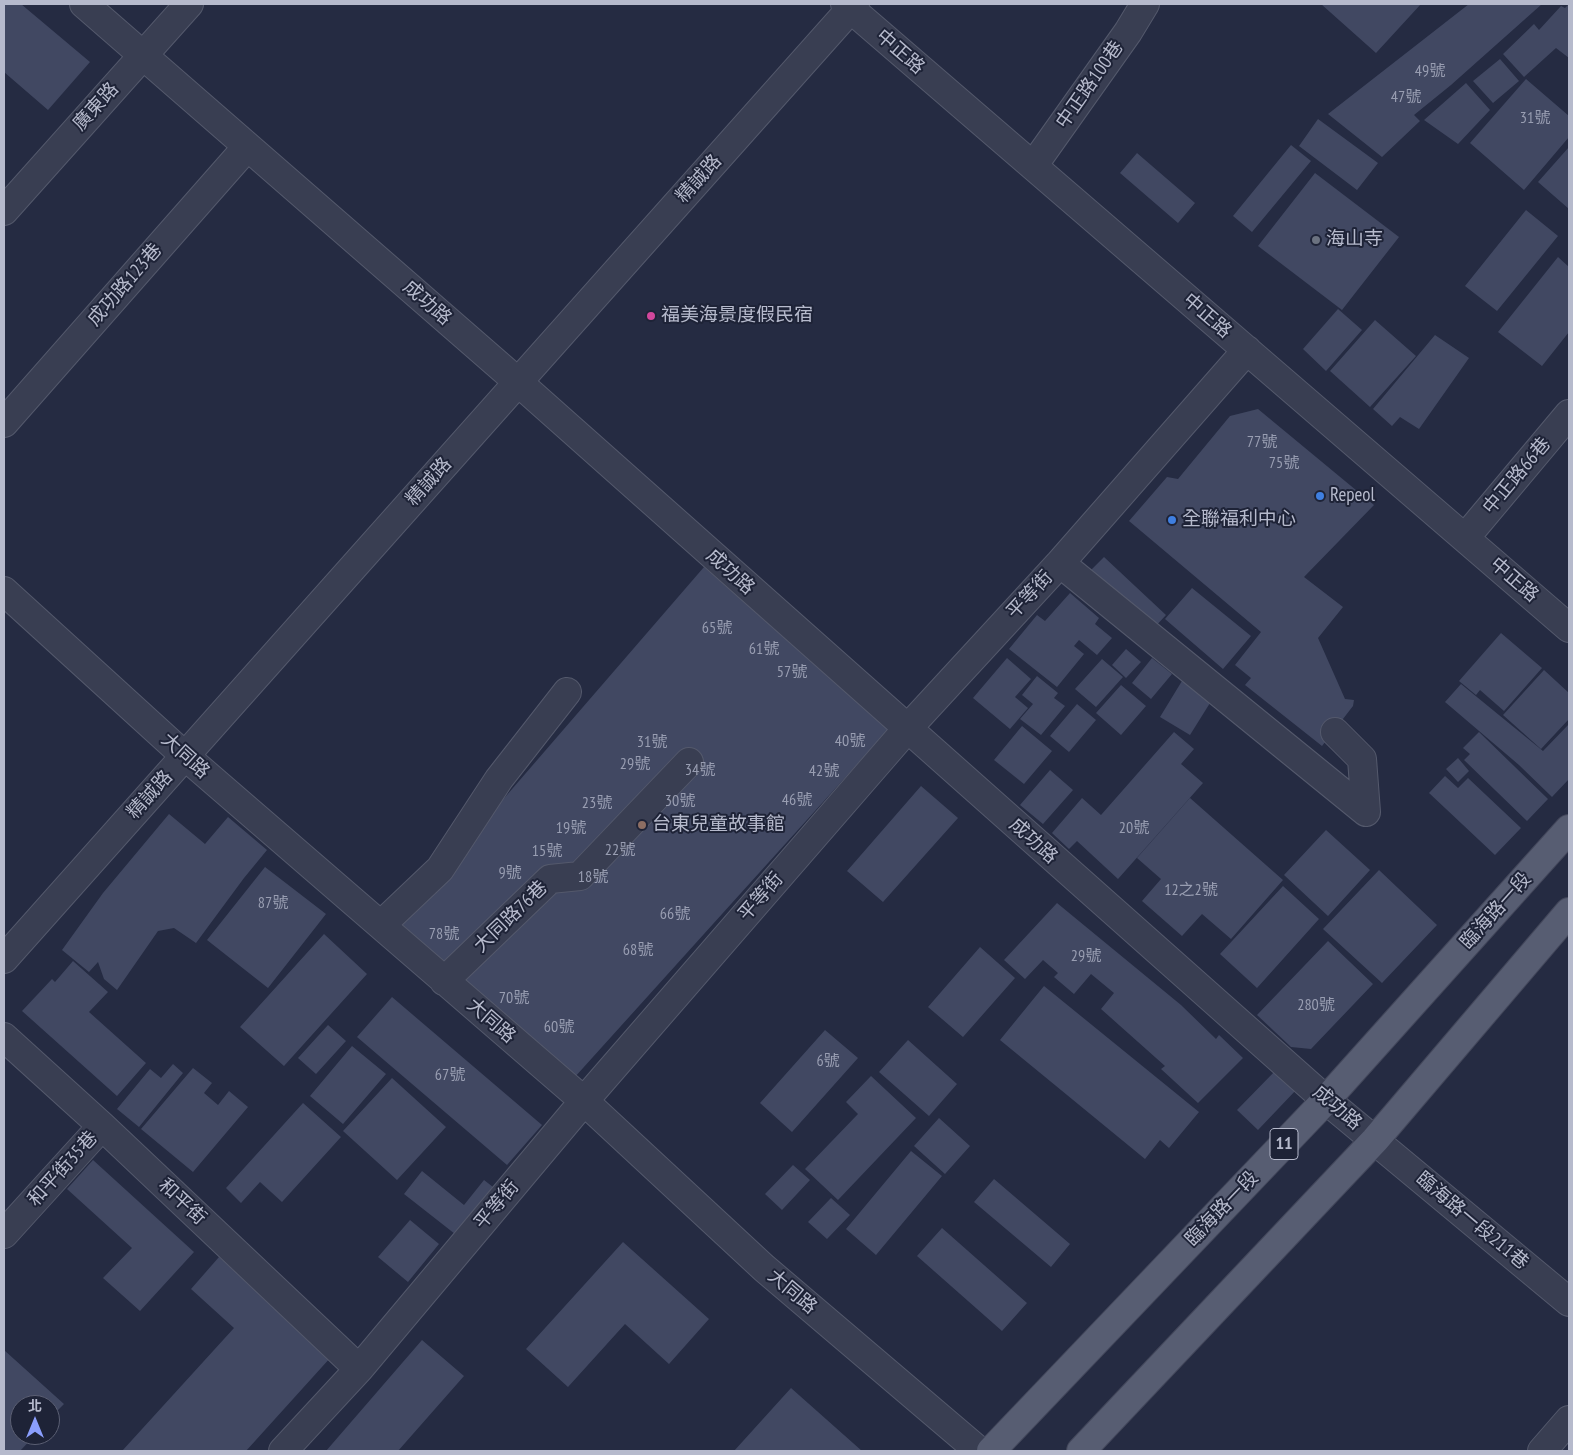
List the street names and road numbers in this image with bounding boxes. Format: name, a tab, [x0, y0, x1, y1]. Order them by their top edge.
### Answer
street label: 中正路	[871, 25, 929, 79]
street label: 中正路100巷	[1052, 37, 1128, 133]
street label: 廣東路	[68, 78, 124, 136]
street label: 精誠路	[671, 150, 727, 208]
street label: 成功路123巷	[83, 239, 167, 331]
street label: 成功路	[398, 276, 456, 330]
street label: 中正路	[1178, 289, 1236, 343]
street label: 中正路66巷	[1478, 433, 1556, 519]
street label: 精誠路	[401, 453, 457, 511]
street label: 成功路	[701, 544, 759, 600]
street label: 中正路	[1485, 553, 1543, 607]
street label: 平等街	[1002, 566, 1058, 624]
street label: 大同路	[156, 728, 214, 784]
street label: 精誠路	[122, 766, 178, 824]
street label: 成功路	[1004, 813, 1062, 869]
street label: 平等街	[734, 868, 788, 926]
street label: 臨海路一段	[1456, 868, 1536, 954]
street label: 大同路76巷	[470, 876, 552, 958]
street label: 大同路	[462, 994, 520, 1048]
street label: 成功路	[1308, 1081, 1366, 1135]
street label: 和平街35巷	[23, 1127, 103, 1211]
road number: 11	[1270, 1128, 1298, 1160]
street label: 臨海路一段	[1181, 1167, 1263, 1251]
street label: 臨海路一段211巷	[1411, 1167, 1533, 1275]
street label: 和平街	[153, 1174, 211, 1230]
street label: 平等街	[470, 1176, 524, 1234]
street label: 大同路	[763, 1265, 821, 1319]

